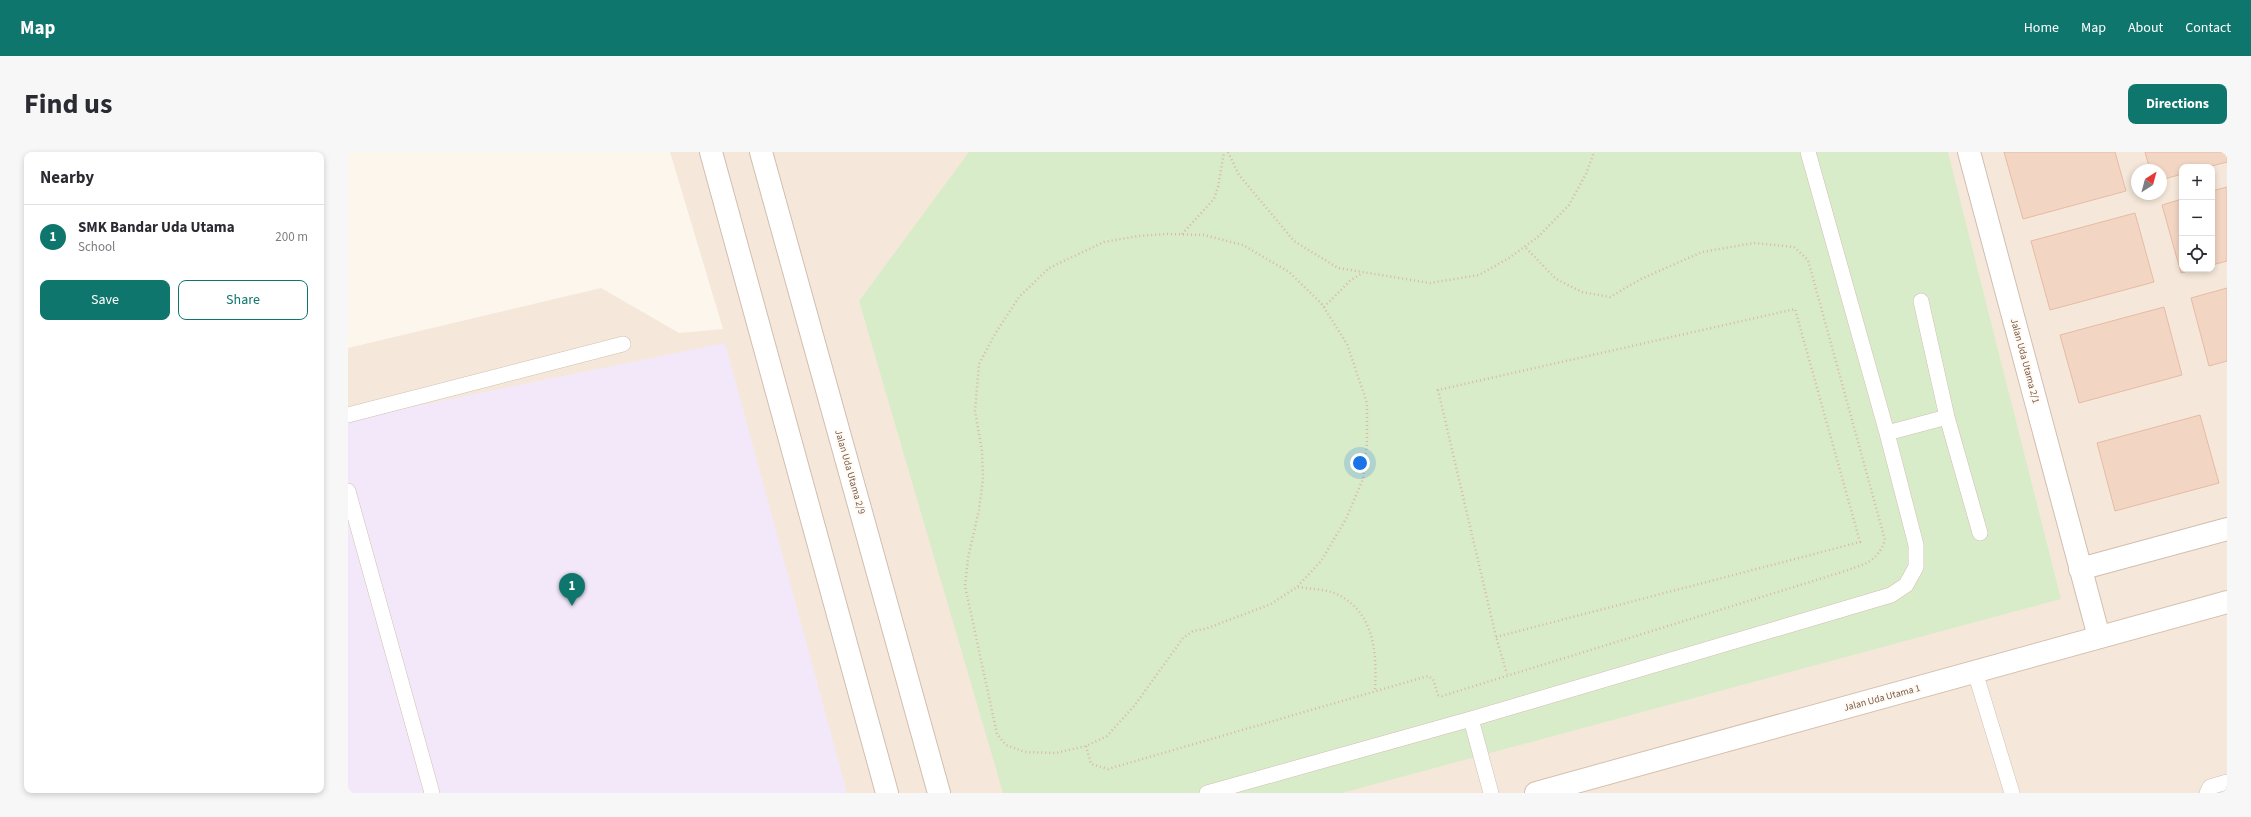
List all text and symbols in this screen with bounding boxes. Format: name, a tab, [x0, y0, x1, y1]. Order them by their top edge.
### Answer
text: Map	[20, 15, 55, 42]
text: Home	[2024, 18, 2059, 38]
text: Map	[2081, 18, 2106, 38]
text: About	[2128, 18, 2163, 38]
text: Contact	[2185, 18, 2231, 38]
text: Find us	[24, 84, 112, 124]
button: Directions	[2128, 84, 2227, 124]
north arrow	[2131, 164, 2167, 200]
map controls	[2179, 164, 2215, 272]
button: +	[2179, 164, 2215, 200]
text: Nearby	[40, 166, 94, 190]
button: −	[2179, 200, 2215, 236]
text: SMK Bandar Uda Utama	[78, 217, 235, 238]
text: 1	[50, 228, 56, 246]
text: 200 m	[275, 228, 308, 246]
button: locate	[2179, 236, 2215, 272]
text: School	[78, 238, 115, 256]
button: Save	[40, 280, 170, 320]
button: Share	[178, 280, 308, 320]
street label: Jalan Uda Utama 2/1	[2007, 317, 2043, 405]
street label: Jalan Uda Utama 2/9	[831, 428, 869, 516]
your location	[1350, 453, 1370, 473]
pin: 1	[559, 573, 585, 606]
street label: Jalan Uda Utama 1	[1842, 681, 1922, 715]

